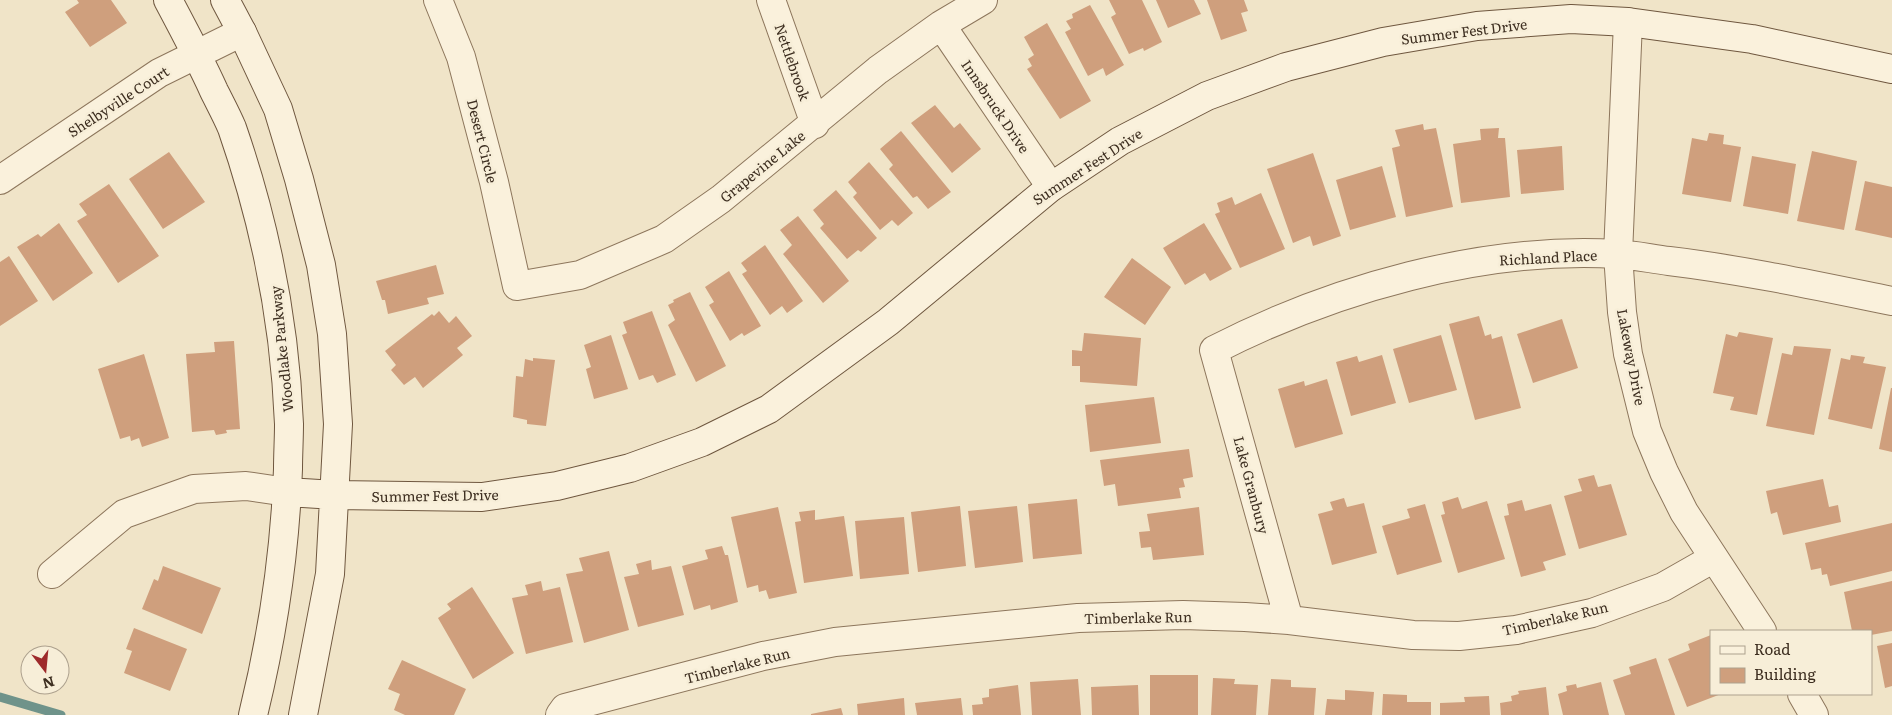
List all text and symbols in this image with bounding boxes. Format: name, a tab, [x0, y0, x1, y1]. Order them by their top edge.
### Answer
street label: Summer Fest Drive	[1400, 13, 1528, 49]
street label: Nettlebrook	[770, 21, 816, 104]
street label: Innsbruck Drive	[957, 55, 1035, 157]
street label: Shelbyville Court	[63, 61, 173, 141]
street label: Desert Circle	[463, 97, 503, 185]
street label: Summer Fest Drive	[1028, 123, 1146, 209]
street label: Grapevine Lake	[715, 125, 809, 207]
street label: Richland Place	[1498, 244, 1598, 270]
street label: Woodlake Parkway	[264, 284, 298, 413]
street label: Lakeway Drive	[1613, 307, 1651, 407]
street label: Lake Granbury	[1229, 434, 1275, 537]
street label: Summer Fest Drive	[371, 484, 499, 506]
street label: Timberlake Run	[1500, 596, 1610, 640]
street label: Timberlake Run	[1084, 606, 1192, 628]
legend	[1710, 630, 1872, 695]
text: Road	[1754, 637, 1790, 660]
street label: Timberlake Run	[682, 642, 792, 688]
north arrow	[20, 645, 70, 695]
text: Building	[1754, 662, 1816, 685]
text: N	[40, 672, 57, 695]

